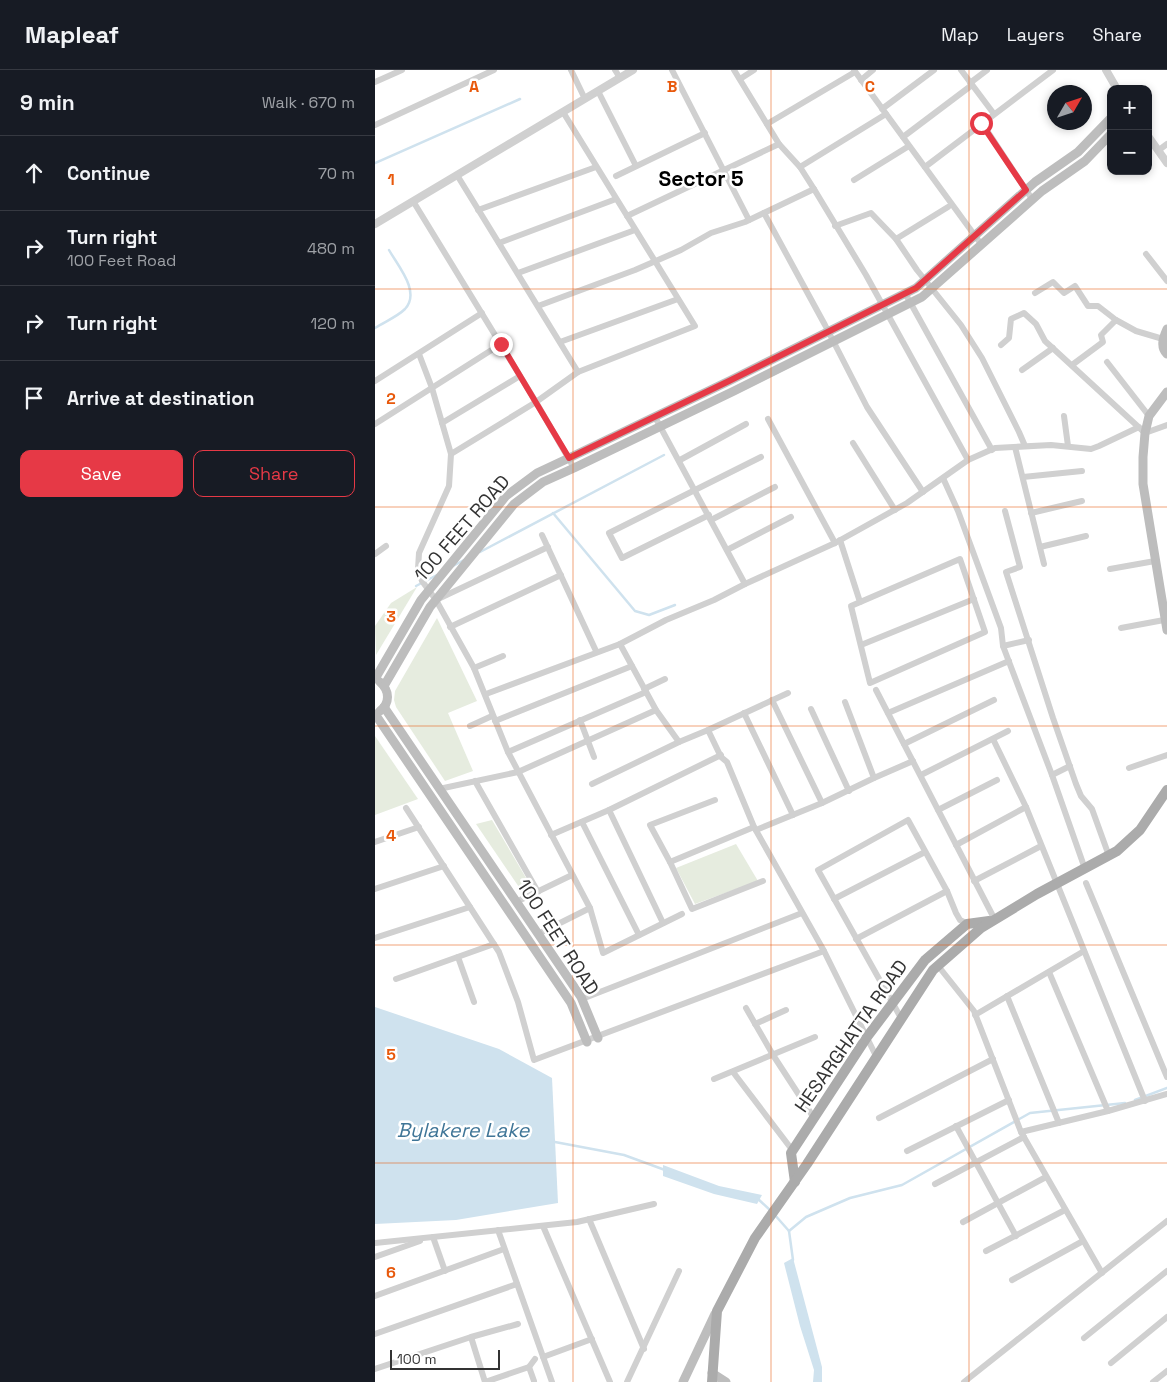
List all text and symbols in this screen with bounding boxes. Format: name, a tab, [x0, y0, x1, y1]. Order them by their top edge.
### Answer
text: Mapleaf	[25, 19, 119, 50]
text: Map	[941, 23, 979, 46]
text: Layers	[1007, 23, 1064, 46]
text: Share	[1092, 23, 1142, 46]
text: A	[469, 76, 479, 97]
text: B	[667, 76, 677, 97]
text: C	[865, 76, 875, 97]
north arrow	[1047, 85, 1092, 130]
map controls	[1107, 85, 1152, 175]
button: +	[1107, 85, 1152, 130]
text: 9 min	[20, 89, 75, 116]
text: Walk · 670 m	[262, 92, 355, 113]
route start	[970, 112, 993, 135]
button: −	[1107, 130, 1152, 175]
icon: ahead	[20, 159, 48, 187]
text: Continue	[67, 161, 150, 186]
text: 70 m	[318, 163, 355, 184]
district label: Sector 5	[658, 165, 744, 192]
text: 1	[387, 169, 395, 190]
text: Turn right	[67, 225, 157, 250]
icon: right	[20, 234, 48, 262]
text: 480 m	[307, 238, 355, 259]
text: 100 Feet Road	[67, 250, 176, 271]
icon: right	[20, 309, 48, 337]
text: Turn right	[67, 311, 157, 336]
text: 120 m	[311, 313, 355, 334]
route end	[490, 333, 513, 356]
icon: arrive	[20, 384, 48, 412]
text: Arrive at destination	[67, 386, 255, 411]
text: 2	[386, 388, 396, 409]
button: Save	[20, 450, 183, 497]
button: Share	[193, 450, 355, 497]
street label: 100 FEET ROAD	[409, 469, 515, 587]
text: 3	[386, 606, 396, 627]
text: 4	[386, 825, 396, 846]
street label: 100 FEET ROAD	[511, 874, 605, 1000]
street label: HESARGHATTA ROAD	[789, 955, 913, 1117]
text: 5	[386, 1044, 396, 1065]
water label: Bylakere Lake	[397, 1117, 530, 1143]
text: 6	[386, 1262, 396, 1283]
scale bar	[390, 1347, 500, 1370]
text: 100 m	[397, 1350, 436, 1368]

